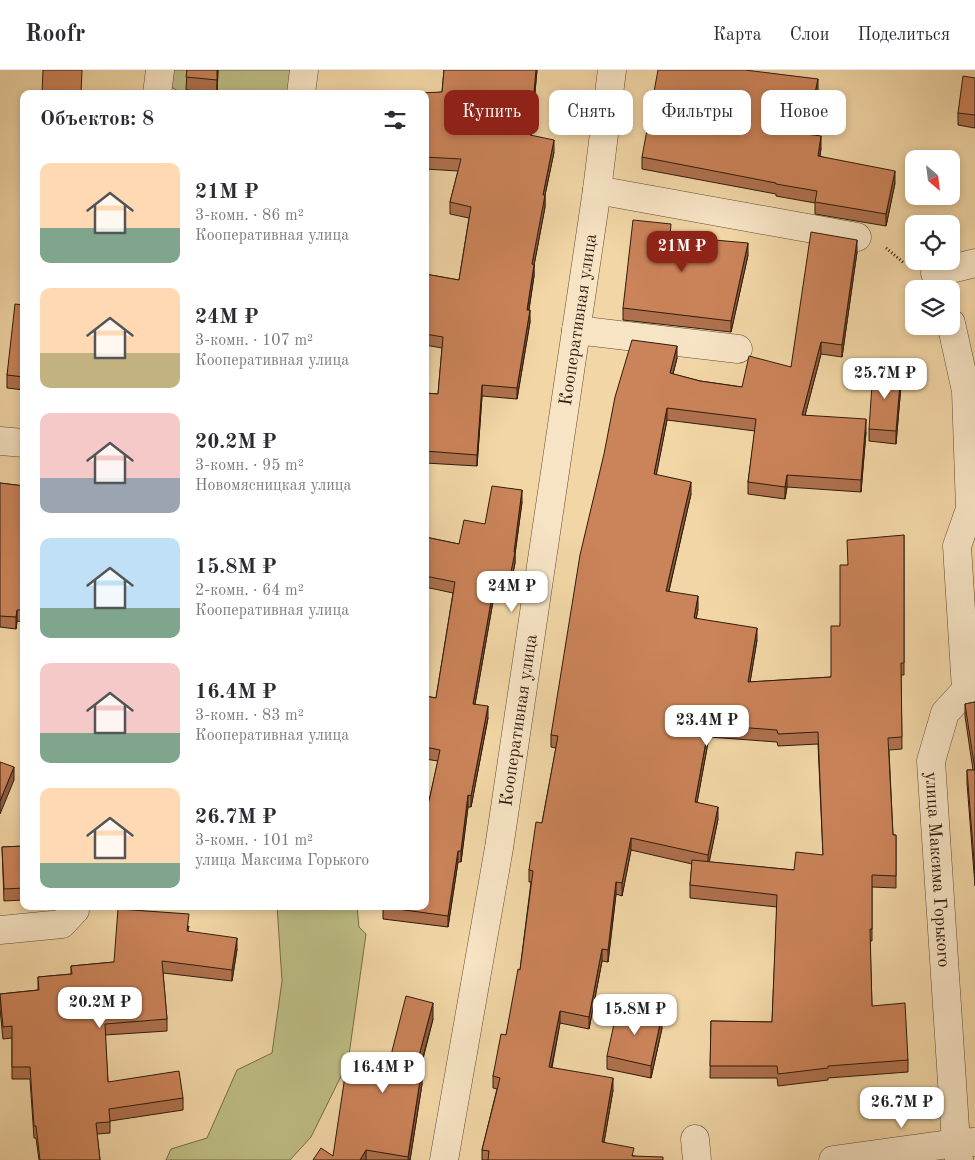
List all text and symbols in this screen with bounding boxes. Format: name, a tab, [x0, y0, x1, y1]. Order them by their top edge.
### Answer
text: Roofr	[25, 23, 86, 47]
text: Карта	[713, 26, 762, 44]
text: Слои	[790, 26, 829, 44]
text: Поделиться	[857, 26, 950, 44]
chip: Купить	[444, 90, 539, 135]
chip: Снять	[549, 90, 633, 135]
chip: Фильтры	[643, 90, 751, 135]
chip: Новое	[761, 90, 846, 135]
icon: filters	[381, 106, 409, 134]
text: Объектов: 8	[40, 109, 154, 130]
north arrow	[905, 150, 960, 205]
map controls	[905, 150, 960, 335]
text: 21M ₽	[195, 182, 259, 203]
icon: home	[80, 183, 140, 243]
text: 3-комн. · 86 m²	[195, 208, 304, 224]
button: locate	[905, 215, 960, 270]
text: Кооперативная улица	[195, 228, 349, 244]
pin: 21M ₽	[647, 230, 717, 273]
street label: Кооперативная улица	[557, 233, 600, 407]
text: 21M ₽	[658, 239, 706, 255]
button: layers	[905, 280, 960, 335]
text: 24M ₽	[195, 307, 259, 328]
icon: home	[80, 308, 140, 368]
text: 3-комн. · 107 m²	[195, 333, 313, 349]
text: Кооперативная улица	[195, 353, 349, 369]
pin: 25.7M ₽	[839, 358, 931, 400]
text: 25.7M ₽	[854, 366, 916, 382]
text: 20.2M ₽	[195, 432, 277, 453]
icon: home	[80, 433, 140, 493]
text: 3-комн. · 95 m²	[195, 458, 304, 474]
text: Новомясницкая улица	[195, 478, 351, 494]
text: 15.8M ₽	[195, 557, 277, 578]
icon: home	[80, 558, 140, 618]
pin: 24M ₽	[477, 570, 547, 613]
text: 24M ₽	[488, 579, 536, 595]
text: 2-комн. · 64 m²	[195, 583, 304, 599]
text: Кооперативная улица	[195, 603, 349, 619]
street label: Кооперативная улица	[497, 633, 541, 807]
text: 16.4M ₽	[195, 682, 277, 703]
icon: home	[80, 683, 140, 743]
pin: 23.4M ₽	[661, 704, 753, 747]
text: 3-комн. · 83 m²	[195, 708, 304, 724]
text: 23.4M ₽	[676, 713, 738, 729]
text: Кооперативная улица	[195, 728, 349, 744]
street label: улица Максима Горького	[922, 771, 952, 968]
text: 26.7M ₽	[195, 807, 277, 828]
icon: home	[80, 808, 140, 868]
text: 3-комн. · 101 m²	[195, 833, 313, 849]
text: улица Максима Горького	[195, 853, 369, 869]
pin: 20.2M ₽	[54, 986, 146, 1029]
pin: 15.8M ₽	[589, 994, 681, 1036]
text: 20.2M ₽	[69, 995, 131, 1011]
text: 15.8M ₽	[604, 1002, 666, 1018]
pin: 16.4M ₽	[337, 1052, 429, 1094]
text: 16.4M ₽	[352, 1060, 414, 1076]
pin: 26.7M ₽	[856, 1086, 948, 1129]
text: 26.7M ₽	[871, 1095, 933, 1111]

